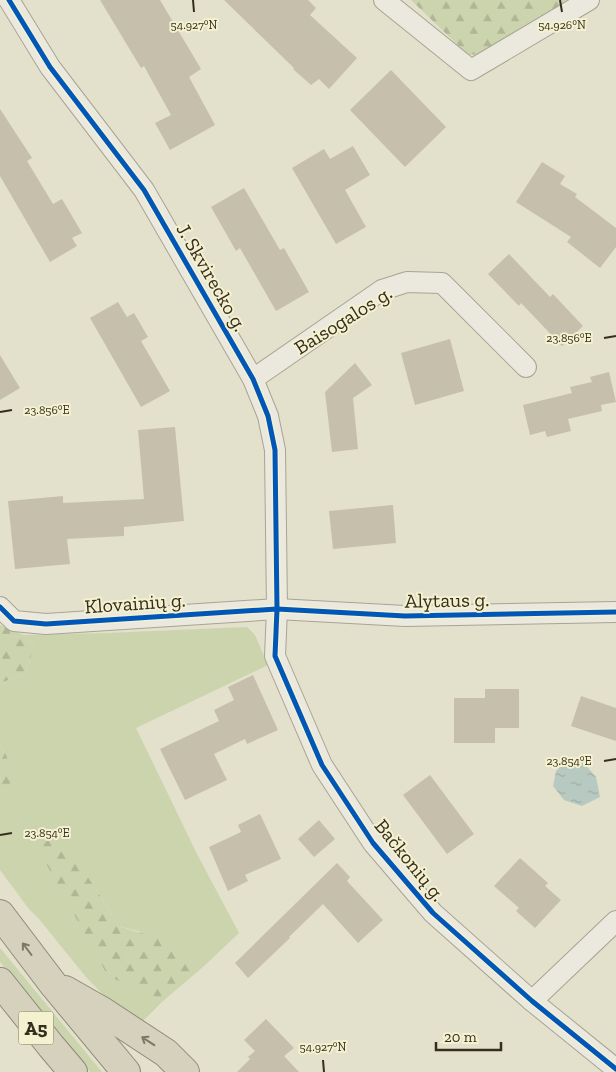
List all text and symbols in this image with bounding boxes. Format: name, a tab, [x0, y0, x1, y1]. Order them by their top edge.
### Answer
text: 54.927°N	[171, 18, 218, 32]
text: 54.926°N	[538, 18, 586, 32]
street label: J. Skvirecko g.	[171, 219, 253, 335]
street label: Baisogalos g.	[290, 280, 396, 360]
text: 23.856°E	[546, 331, 592, 345]
text: 23.856°E	[24, 403, 70, 417]
street label: Klovainių g.	[84, 587, 186, 619]
street label: Alytaus g.	[404, 587, 490, 613]
text: 23.854°E	[546, 754, 592, 768]
street label: Bačkonių g.	[370, 814, 450, 906]
text: 23.854°E	[24, 826, 70, 840]
one-way arrow	[21, 943, 32, 956]
road number: A5	[18, 1011, 54, 1044]
scale bar	[436, 1020, 501, 1052]
text: 20 m	[444, 1028, 477, 1046]
one-way arrow	[141, 1036, 155, 1046]
text: 54.927°N	[300, 1040, 347, 1054]

